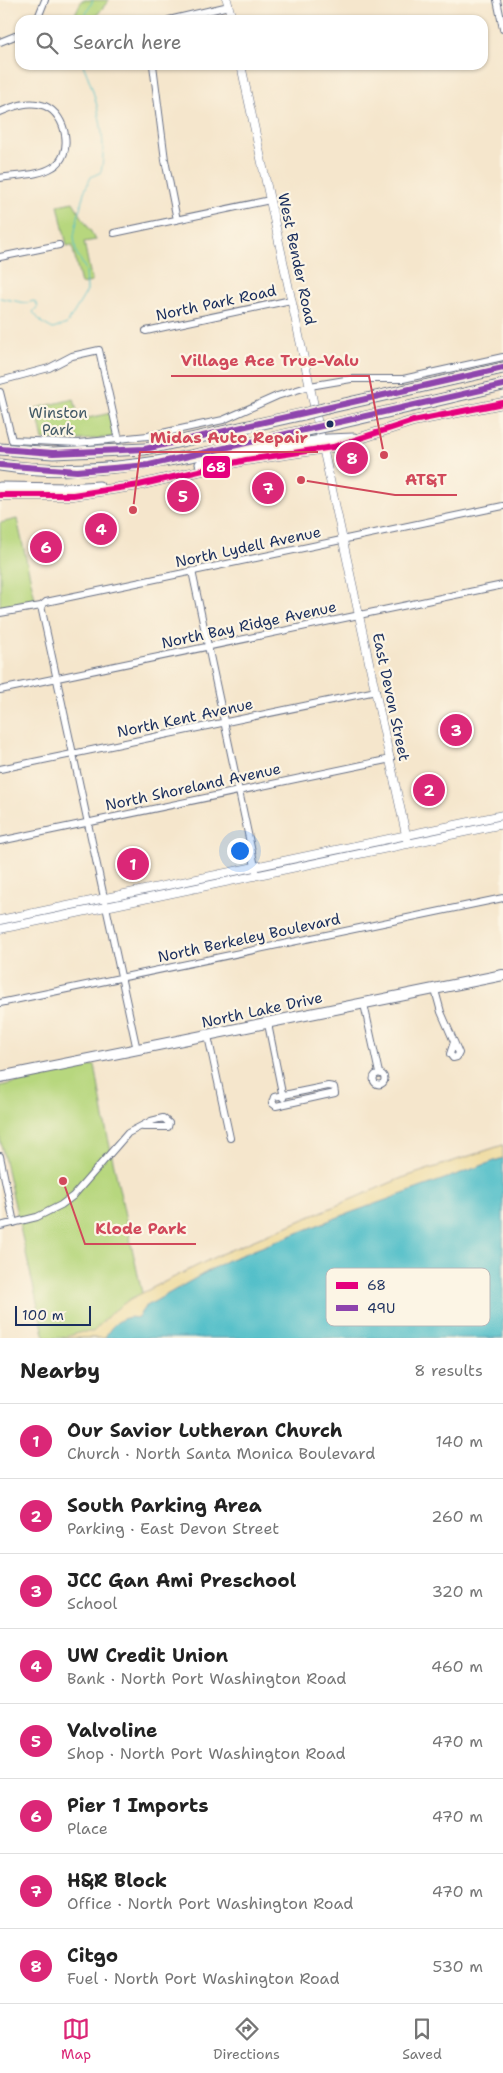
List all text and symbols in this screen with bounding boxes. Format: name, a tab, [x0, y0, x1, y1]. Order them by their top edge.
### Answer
search box	[15, 15, 488, 70]
icon: search	[33, 29, 61, 57]
text: Search here	[73, 30, 182, 55]
street label: West Bender Road	[273, 191, 321, 327]
street label: North Park Road	[154, 280, 279, 326]
callout: Village Ace True-Valu	[171, 345, 369, 376]
text: Village Ace True-Valu	[181, 350, 359, 371]
park label: Winston Park	[29, 403, 87, 440]
unlabelled marker	[325, 419, 335, 429]
callout: Midas Auto Repair	[140, 421, 318, 452]
text: Midas Auto Repair	[150, 427, 308, 448]
pin: 8	[336, 439, 368, 477]
line badge: 68	[202, 455, 231, 479]
text: 68	[206, 458, 226, 476]
callout: AT&T	[395, 464, 457, 495]
pin: 7	[252, 469, 284, 507]
text: AT&T	[405, 469, 447, 490]
pin: 5	[167, 477, 199, 515]
pin: 4	[85, 510, 117, 548]
street label: North Lydell Avenue	[173, 522, 323, 572]
pin: 6	[30, 528, 62, 566]
street label: North Bay Ridge Avenue	[160, 597, 338, 653]
street label: East Devon Street	[368, 631, 414, 763]
street label: North Kent Avenue	[115, 694, 255, 742]
pin: 3	[440, 711, 472, 749]
street label: North Shoreland Avenue	[103, 759, 283, 815]
pin: 2	[413, 771, 445, 809]
your location	[227, 838, 253, 864]
pin: 1	[117, 845, 149, 883]
street label: North Berkeley Boulevard	[156, 909, 343, 967]
street label: North Lake Drive	[200, 987, 324, 1033]
callout: Klode Park	[85, 1213, 196, 1244]
text: Klode Park	[95, 1218, 187, 1239]
legend	[326, 1268, 490, 1326]
text: 68	[367, 1276, 386, 1294]
text: 49U	[367, 1299, 395, 1317]
scale bar	[15, 1303, 91, 1326]
text: 100 m	[22, 1306, 64, 1324]
text: Nearby	[20, 1357, 100, 1385]
text: 8 results	[414, 1360, 483, 1381]
text: Our Savior Lutheran Church	[67, 1418, 343, 1443]
text: 1	[32, 1431, 40, 1452]
text: 140 m	[436, 1431, 483, 1452]
text: Church · North Santa Monica Boulevard	[67, 1443, 375, 1464]
text: South Parking Area	[67, 1493, 262, 1518]
text: 2	[30, 1506, 42, 1527]
text: 260 m	[431, 1506, 483, 1527]
text: Parking · East Devon Street	[67, 1518, 279, 1539]
text: JCC Gan Ami Preschool	[67, 1568, 296, 1593]
text: 3	[30, 1581, 42, 1602]
text: 320 m	[432, 1581, 483, 1602]
text: School	[67, 1593, 117, 1614]
text: UW Credit Union	[67, 1643, 228, 1668]
text: 4	[30, 1656, 42, 1677]
text: 460 m	[431, 1656, 483, 1677]
text: Bank · North Port Washington Road	[67, 1668, 347, 1689]
text: Valvoline	[67, 1718, 157, 1743]
text: 5	[31, 1731, 41, 1752]
text: 470 m	[432, 1731, 483, 1752]
text: Shop · North Port Washington Road	[67, 1743, 346, 1764]
text: Pier 1 Imports	[67, 1793, 208, 1818]
text: 6	[30, 1806, 42, 1827]
text: 470 m	[432, 1806, 483, 1827]
text: Place	[67, 1818, 108, 1839]
text: H&R Block	[67, 1868, 167, 1893]
text: 7	[30, 1881, 42, 1902]
text: 470 m	[432, 1881, 483, 1902]
text: Office · North Port Washington Road	[67, 1893, 353, 1914]
text: Citgo	[67, 1943, 118, 1968]
text: 8	[30, 1956, 42, 1977]
text: 530 m	[433, 1956, 483, 1977]
text: Fuel · North Port Washington Road	[67, 1968, 340, 1989]
tab: Map	[61, 2015, 91, 2063]
tab: Directions	[213, 2015, 280, 2063]
tab: Saved	[402, 2015, 442, 2063]

